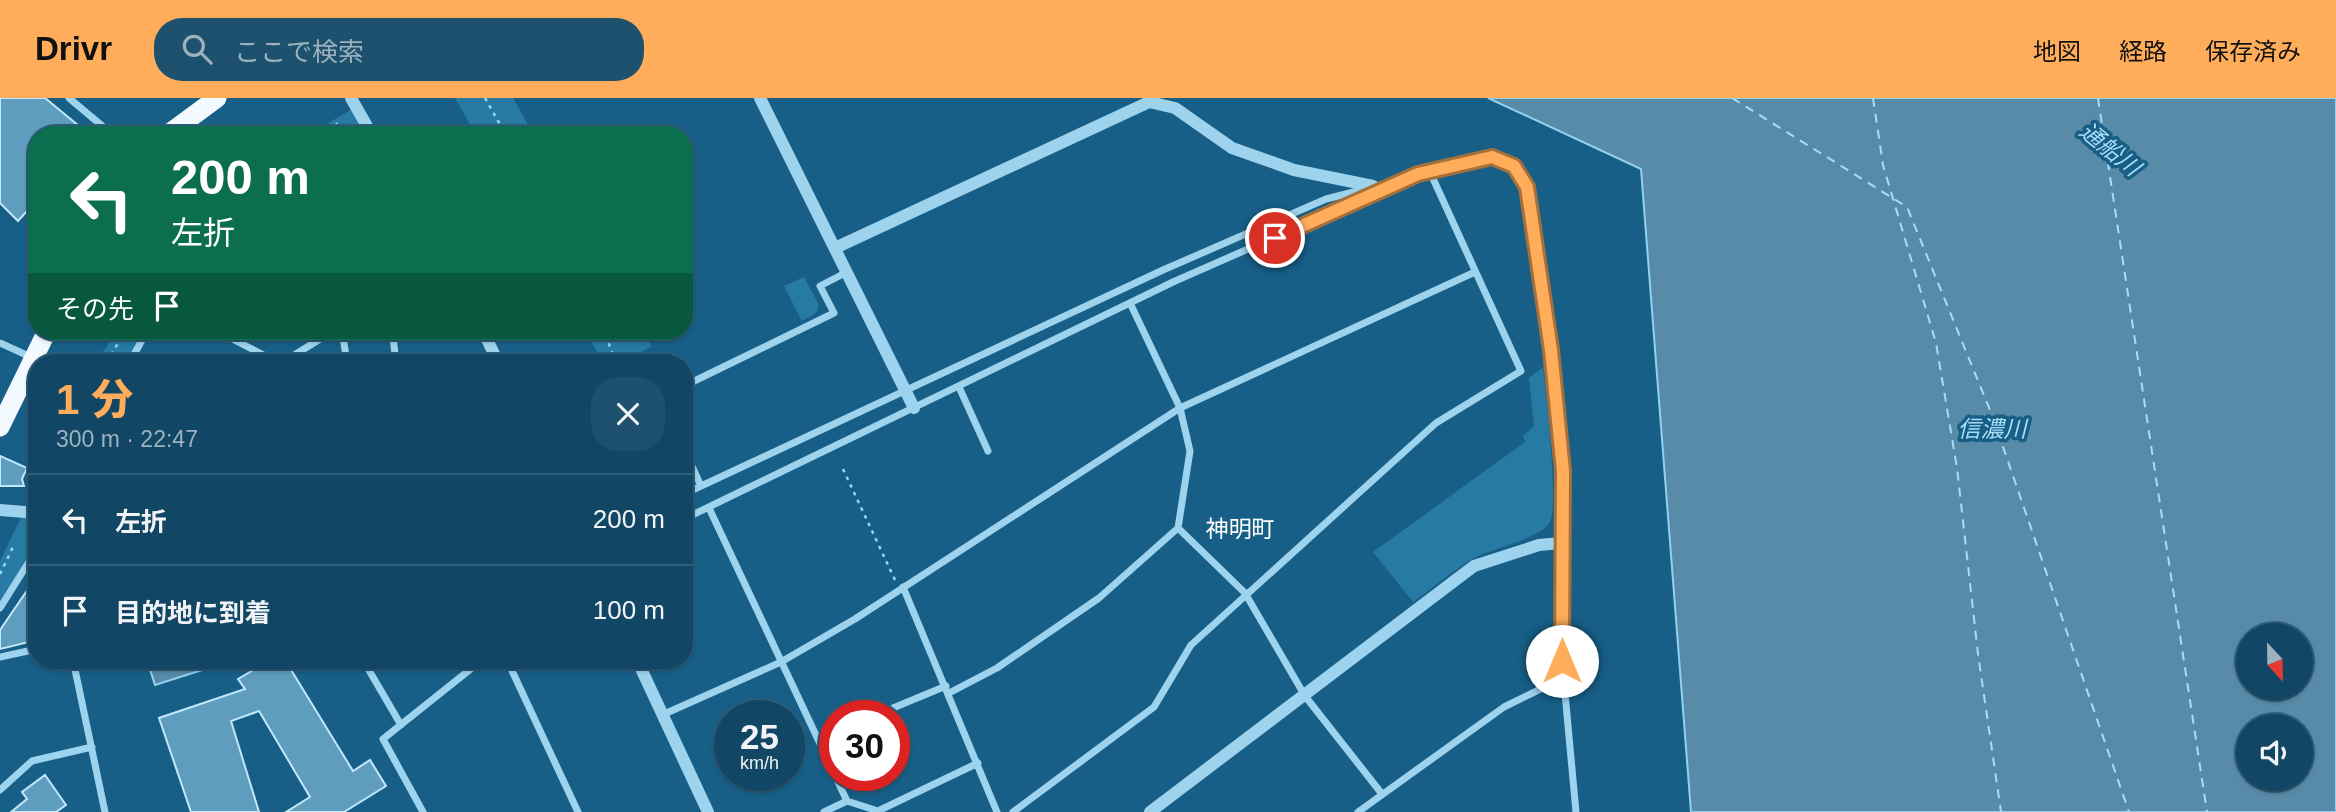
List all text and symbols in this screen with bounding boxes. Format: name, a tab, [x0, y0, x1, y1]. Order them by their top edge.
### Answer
search box	[154, 18, 644, 81]
text: Drivr	[35, 30, 112, 67]
icon: search	[178, 30, 216, 68]
text: ここで検索	[234, 37, 364, 67]
text: 地図	[2033, 38, 2081, 65]
text: 経路	[2119, 38, 2167, 65]
text: 保存済み	[2205, 38, 2301, 65]
water label: 通船川	[2075, 117, 2147, 183]
text: 200 m	[171, 150, 310, 204]
icon: left	[56, 154, 147, 245]
pin	[1245, 208, 1305, 268]
text: 左折	[171, 215, 235, 251]
icon: arrive	[1256, 219, 1294, 257]
icon: arrive	[148, 287, 186, 325]
text: その先	[56, 294, 134, 324]
text: 1 分	[56, 376, 133, 423]
button: close	[591, 377, 665, 451]
water label: 信濃川	[1958, 416, 2030, 442]
text: 300 m · 22:47	[56, 426, 198, 452]
icon: left	[56, 501, 94, 539]
text: 200 m	[593, 504, 665, 534]
text: 左折	[115, 507, 167, 537]
district label: 神明町	[1206, 516, 1275, 542]
icon: arrive	[56, 592, 94, 630]
text: 100 m	[593, 595, 665, 625]
text: 目的地に到着	[115, 598, 271, 628]
north arrow	[2236, 623, 2314, 700]
map controls	[2236, 623, 2313, 791]
position arrow	[1525, 624, 1599, 698]
speed limit sign: 30	[819, 700, 910, 791]
button: sound	[2236, 714, 2313, 791]
text: 25	[740, 717, 779, 756]
text: km/h	[740, 753, 779, 773]

